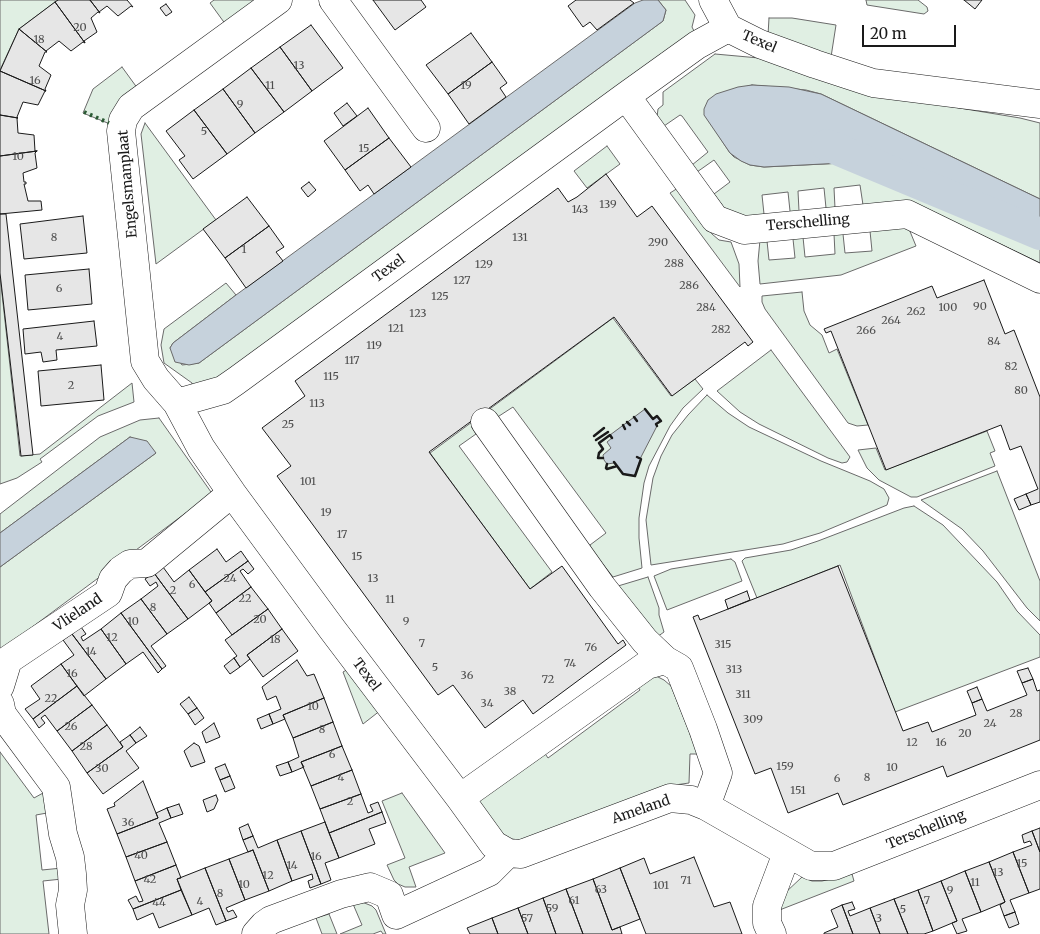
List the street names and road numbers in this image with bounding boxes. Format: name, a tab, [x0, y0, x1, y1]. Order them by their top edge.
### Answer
street label: Texel	[739, 27, 779, 57]
street label: Engelsmanplaat	[115, 129, 141, 239]
street label: Terschelling	[766, 211, 850, 235]
street label: Texel	[369, 252, 409, 286]
street label: Vlieland	[50, 591, 106, 635]
street label: Texel	[348, 655, 384, 695]
street label: Ameland	[610, 792, 672, 828]
street label: Terschelling	[884, 807, 968, 853]

